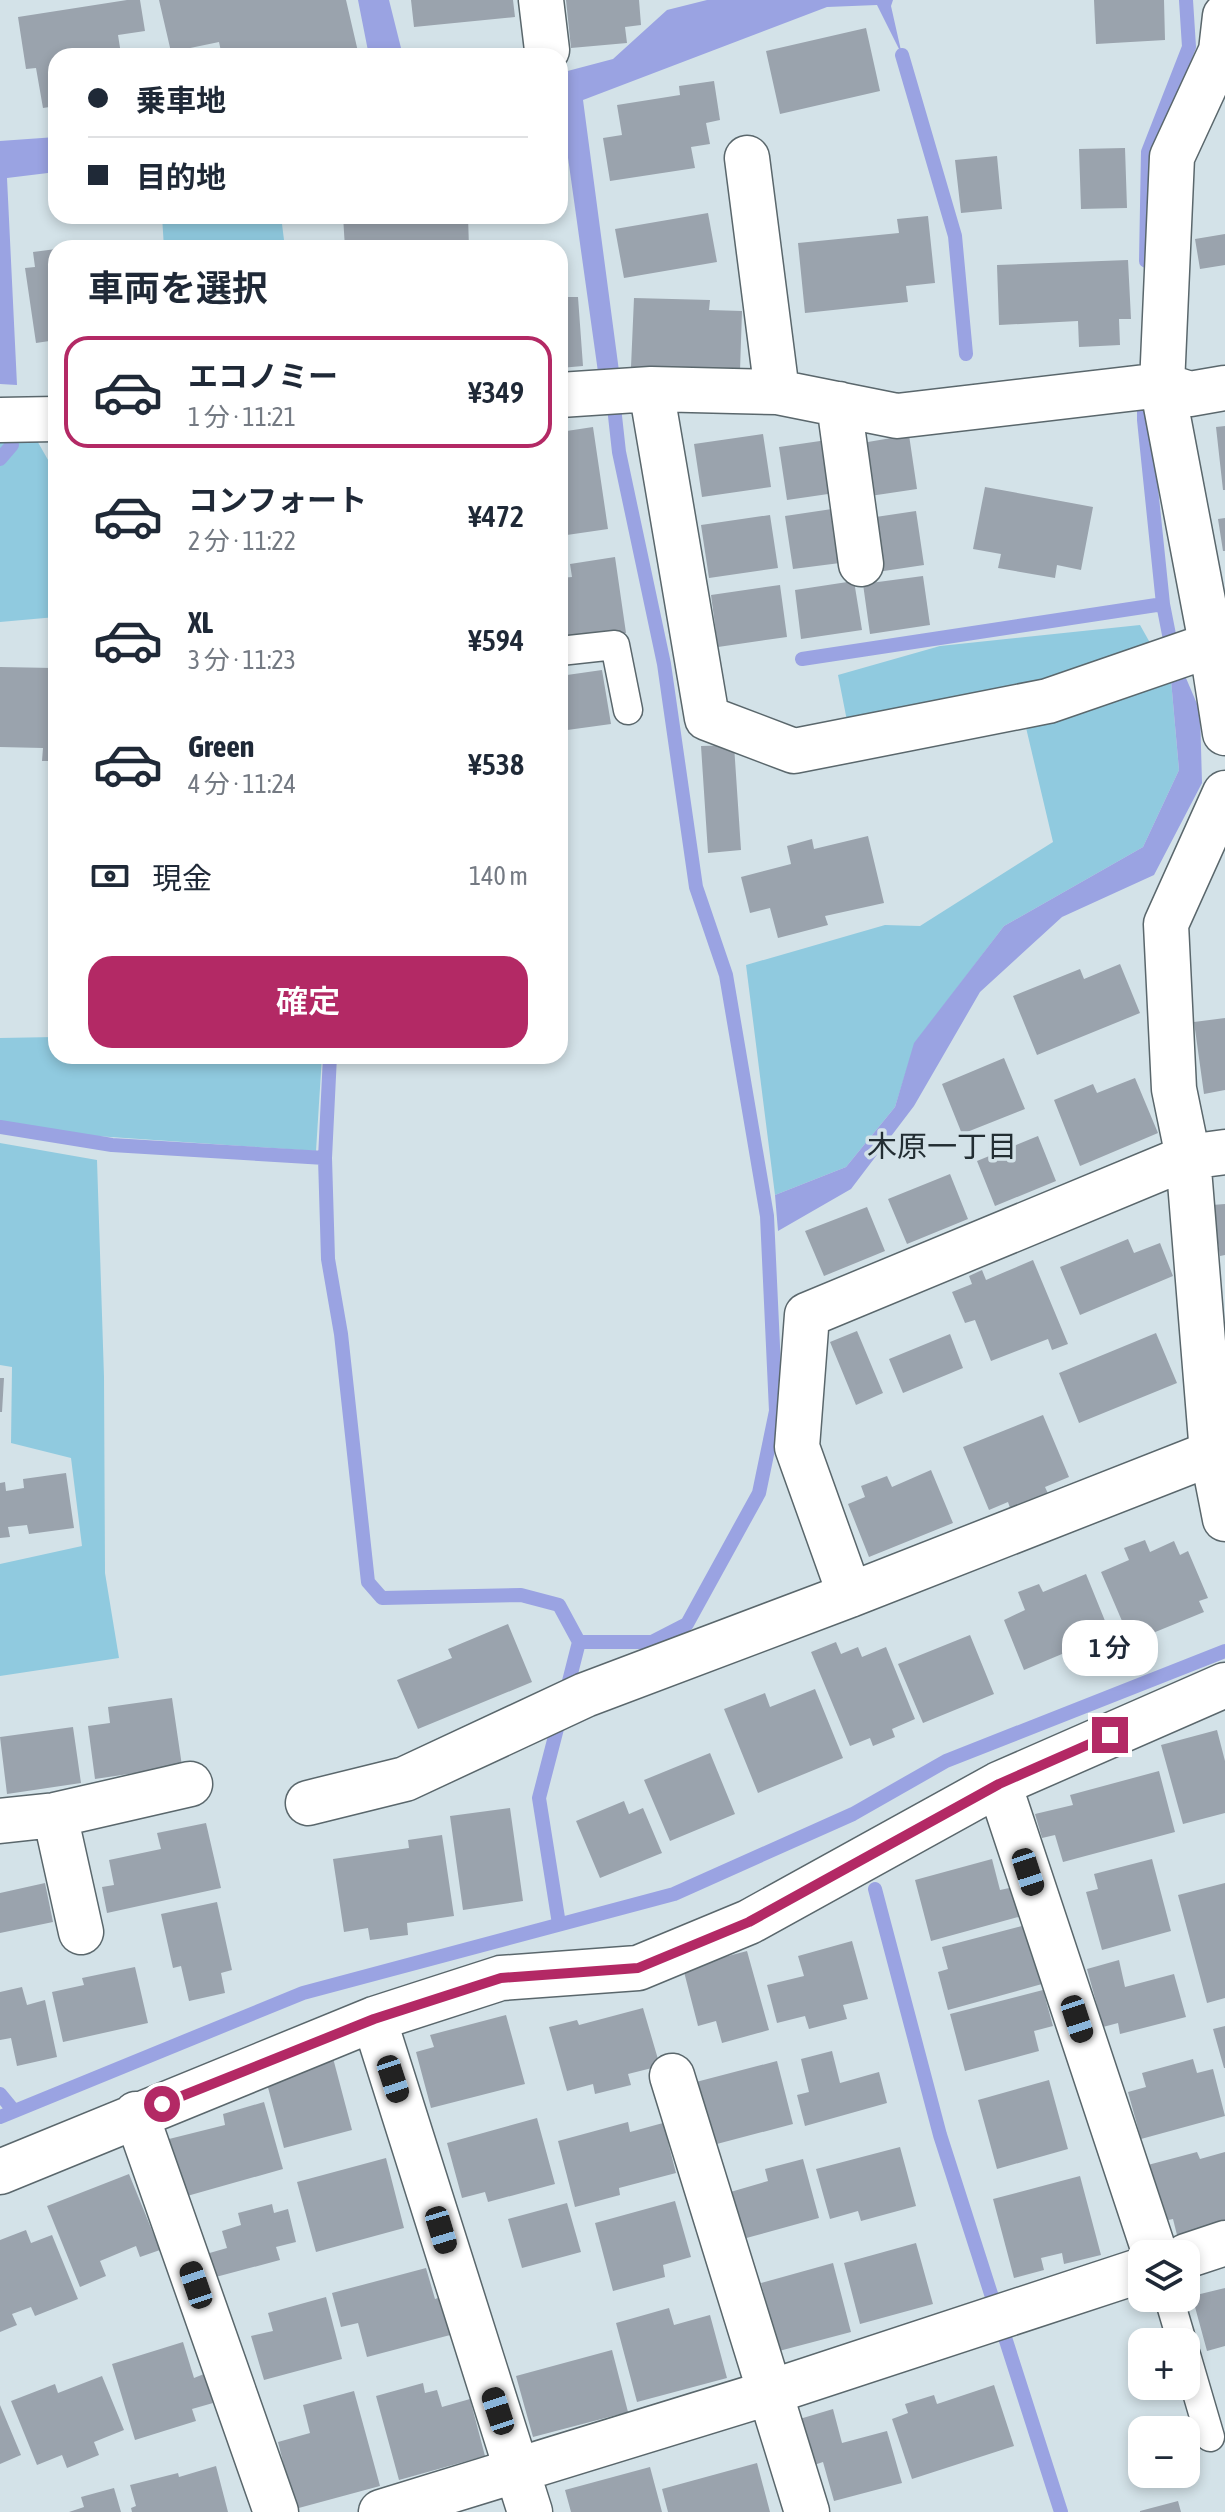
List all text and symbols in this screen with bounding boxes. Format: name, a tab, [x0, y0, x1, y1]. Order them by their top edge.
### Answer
text: 乗車地	[136, 83, 226, 117]
text: 目的地	[136, 160, 226, 194]
text: 車両を選択	[88, 267, 268, 309]
icon: car	[92, 356, 164, 428]
text: エコノミー	[188, 359, 338, 393]
text: ¥349	[468, 375, 524, 409]
text: 1 分 · 11:21	[188, 402, 296, 432]
icon: car	[92, 480, 164, 552]
text: コンフォート	[188, 483, 367, 517]
text: ¥472	[468, 499, 524, 533]
text: 2 分 · 11:22	[188, 526, 296, 556]
icon: car	[92, 604, 164, 676]
text: XL	[188, 605, 213, 639]
text: ¥594	[468, 623, 524, 657]
text: 3 分 · 11:23	[188, 645, 296, 675]
icon: car	[92, 728, 164, 800]
text: Green	[188, 729, 254, 763]
text: ¥538	[468, 747, 524, 781]
text: 4 分 · 11:24	[188, 769, 296, 799]
icon: cash	[88, 854, 132, 898]
text: 現金	[152, 861, 212, 895]
text: 140 m	[469, 861, 528, 891]
button: 確定	[88, 956, 528, 1048]
district label: 木原一丁目	[867, 1129, 1017, 1163]
callout: 1 分	[1062, 1619, 1158, 1675]
text: 1 分	[1089, 1633, 1131, 1663]
route end	[1092, 1717, 1128, 1753]
car	[1009, 1845, 1047, 1899]
car	[1058, 1992, 1096, 2046]
car	[374, 2052, 412, 2106]
route start	[144, 2086, 180, 2122]
car	[423, 2204, 459, 2256]
map controls	[1128, 2240, 1200, 2488]
button: layers	[1128, 2240, 1200, 2312]
car	[177, 2258, 215, 2312]
button: +	[1128, 2328, 1200, 2400]
car	[479, 2384, 517, 2438]
button: −	[1128, 2416, 1200, 2488]

